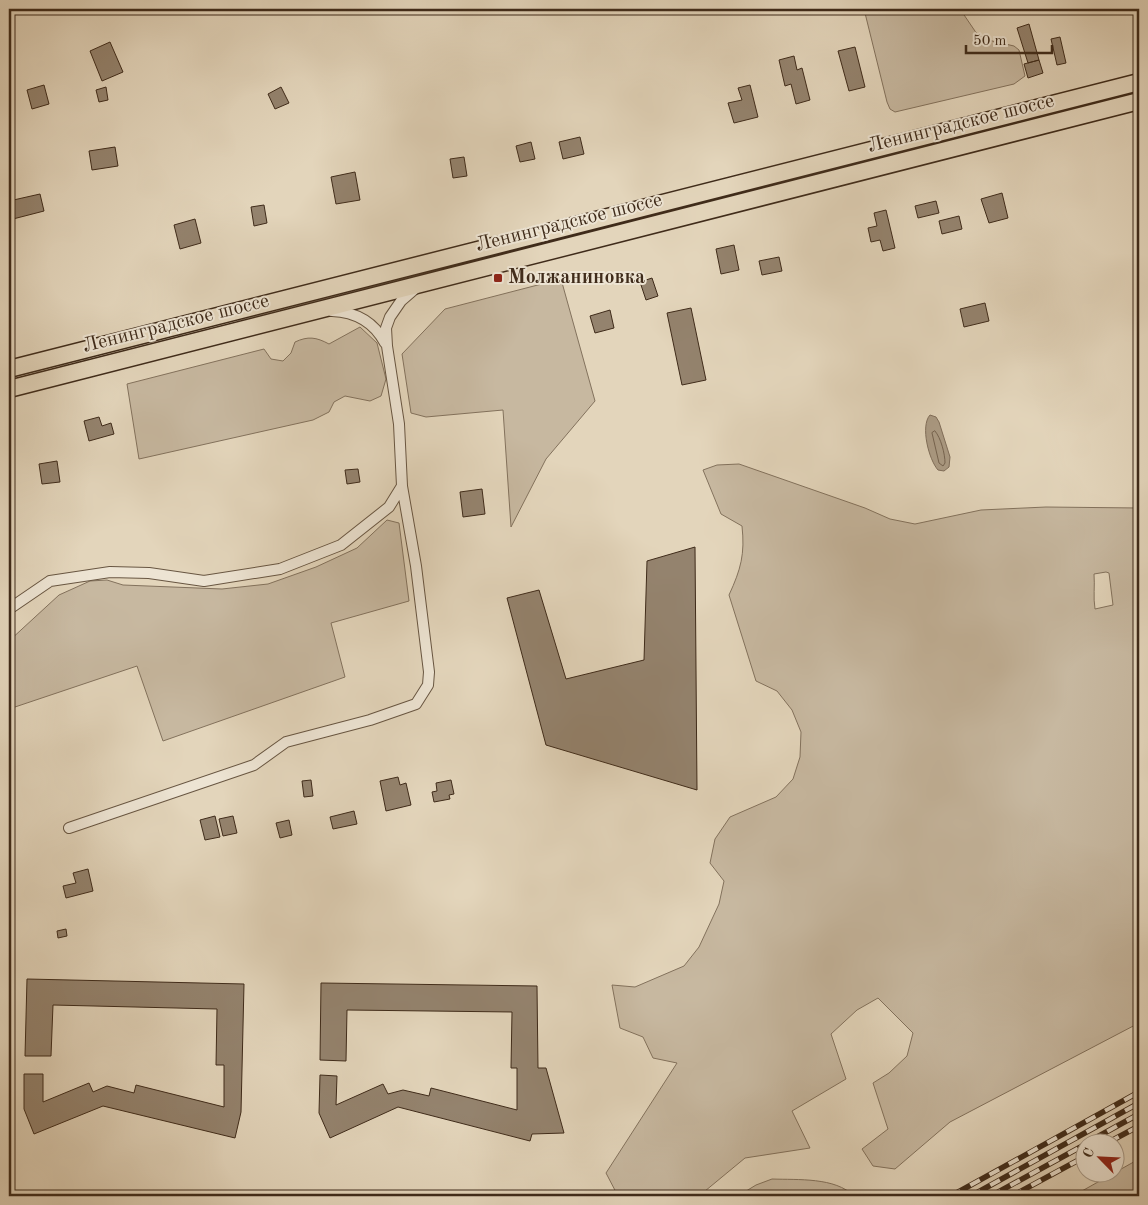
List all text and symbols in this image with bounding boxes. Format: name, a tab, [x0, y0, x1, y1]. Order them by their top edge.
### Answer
scale bar	[966, 22, 1052, 54]
text: 50 m	[973, 34, 1007, 49]
street label: Ленинградское шоссе	[866, 91, 1056, 157]
street label: Ленинградское шоссе	[474, 190, 664, 256]
place label: Молжаниновка	[508, 268, 645, 288]
marker: Молжаниновка	[492, 272, 504, 284]
street label: Ленинградское шоссе	[81, 291, 271, 357]
north arrow	[1076, 1132, 1126, 1182]
text: С	[1081, 1146, 1097, 1160]

